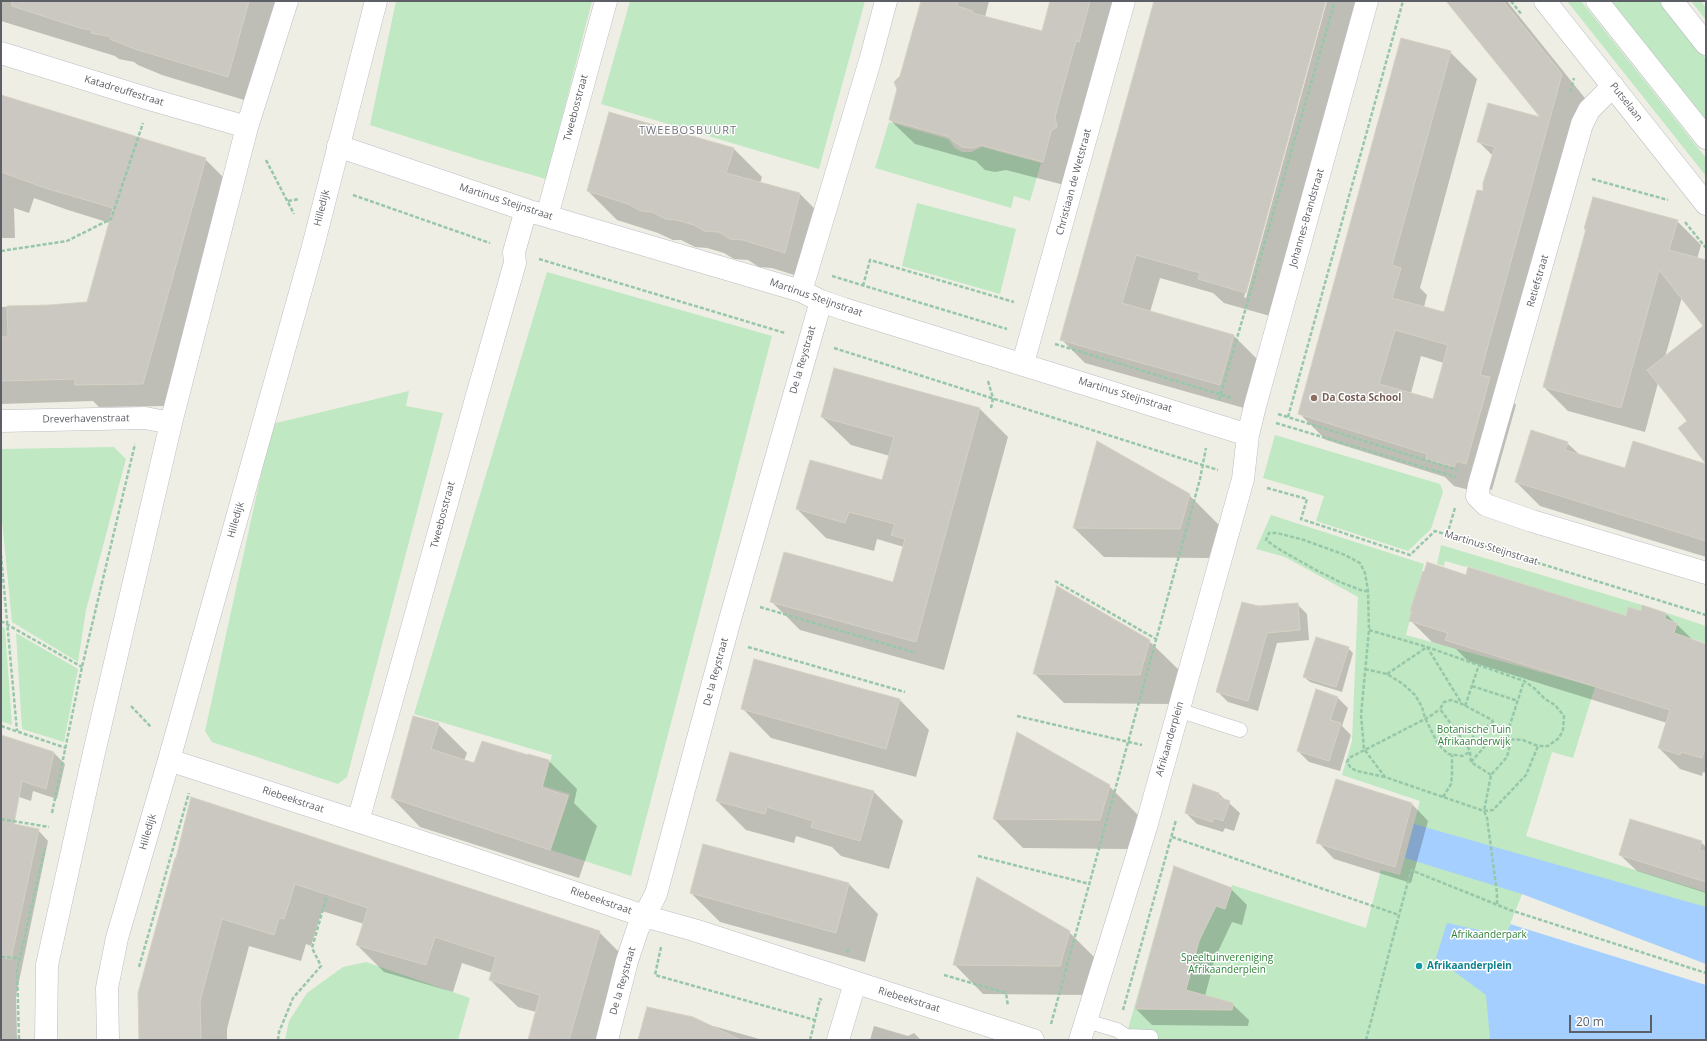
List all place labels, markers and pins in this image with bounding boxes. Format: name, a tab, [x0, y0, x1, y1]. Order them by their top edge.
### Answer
place label: Da Costa School	[1322, 392, 1401, 404]
marker: Da Costa School	[1309, 393, 1319, 403]
place label: Afrikaanderplein	[1427, 960, 1512, 972]
marker: Afrikaanderplein	[1414, 961, 1424, 971]

